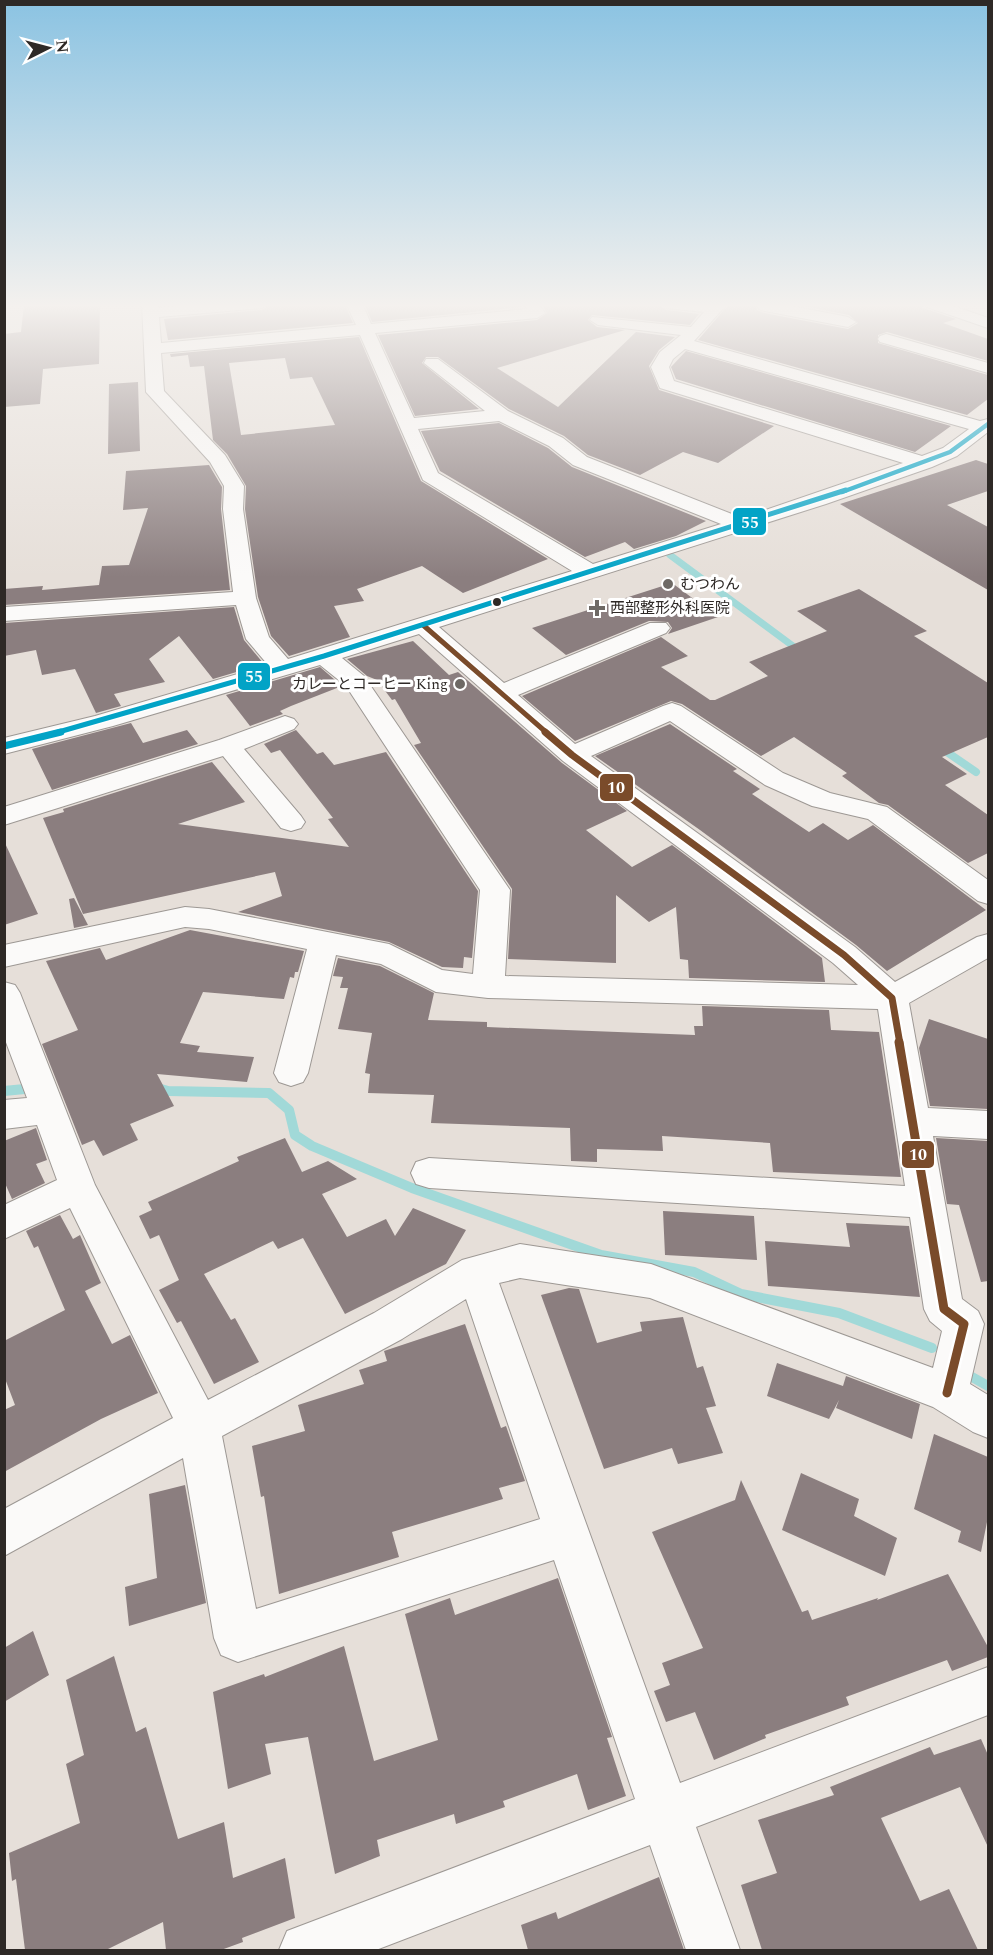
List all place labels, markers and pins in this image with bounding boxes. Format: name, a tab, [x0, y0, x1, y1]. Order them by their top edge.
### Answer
place label: むつわん	[680, 573, 740, 596]
marker: むつわん	[661, 577, 675, 591]
unlabelled marker	[491, 596, 503, 608]
place label: 西部整形外科医院	[610, 597, 730, 620]
marker: 西部整形外科医院	[588, 599, 606, 617]
place label: カレーとコーヒー King	[292, 673, 448, 696]
marker: カレーとコーヒー King	[453, 677, 467, 691]

